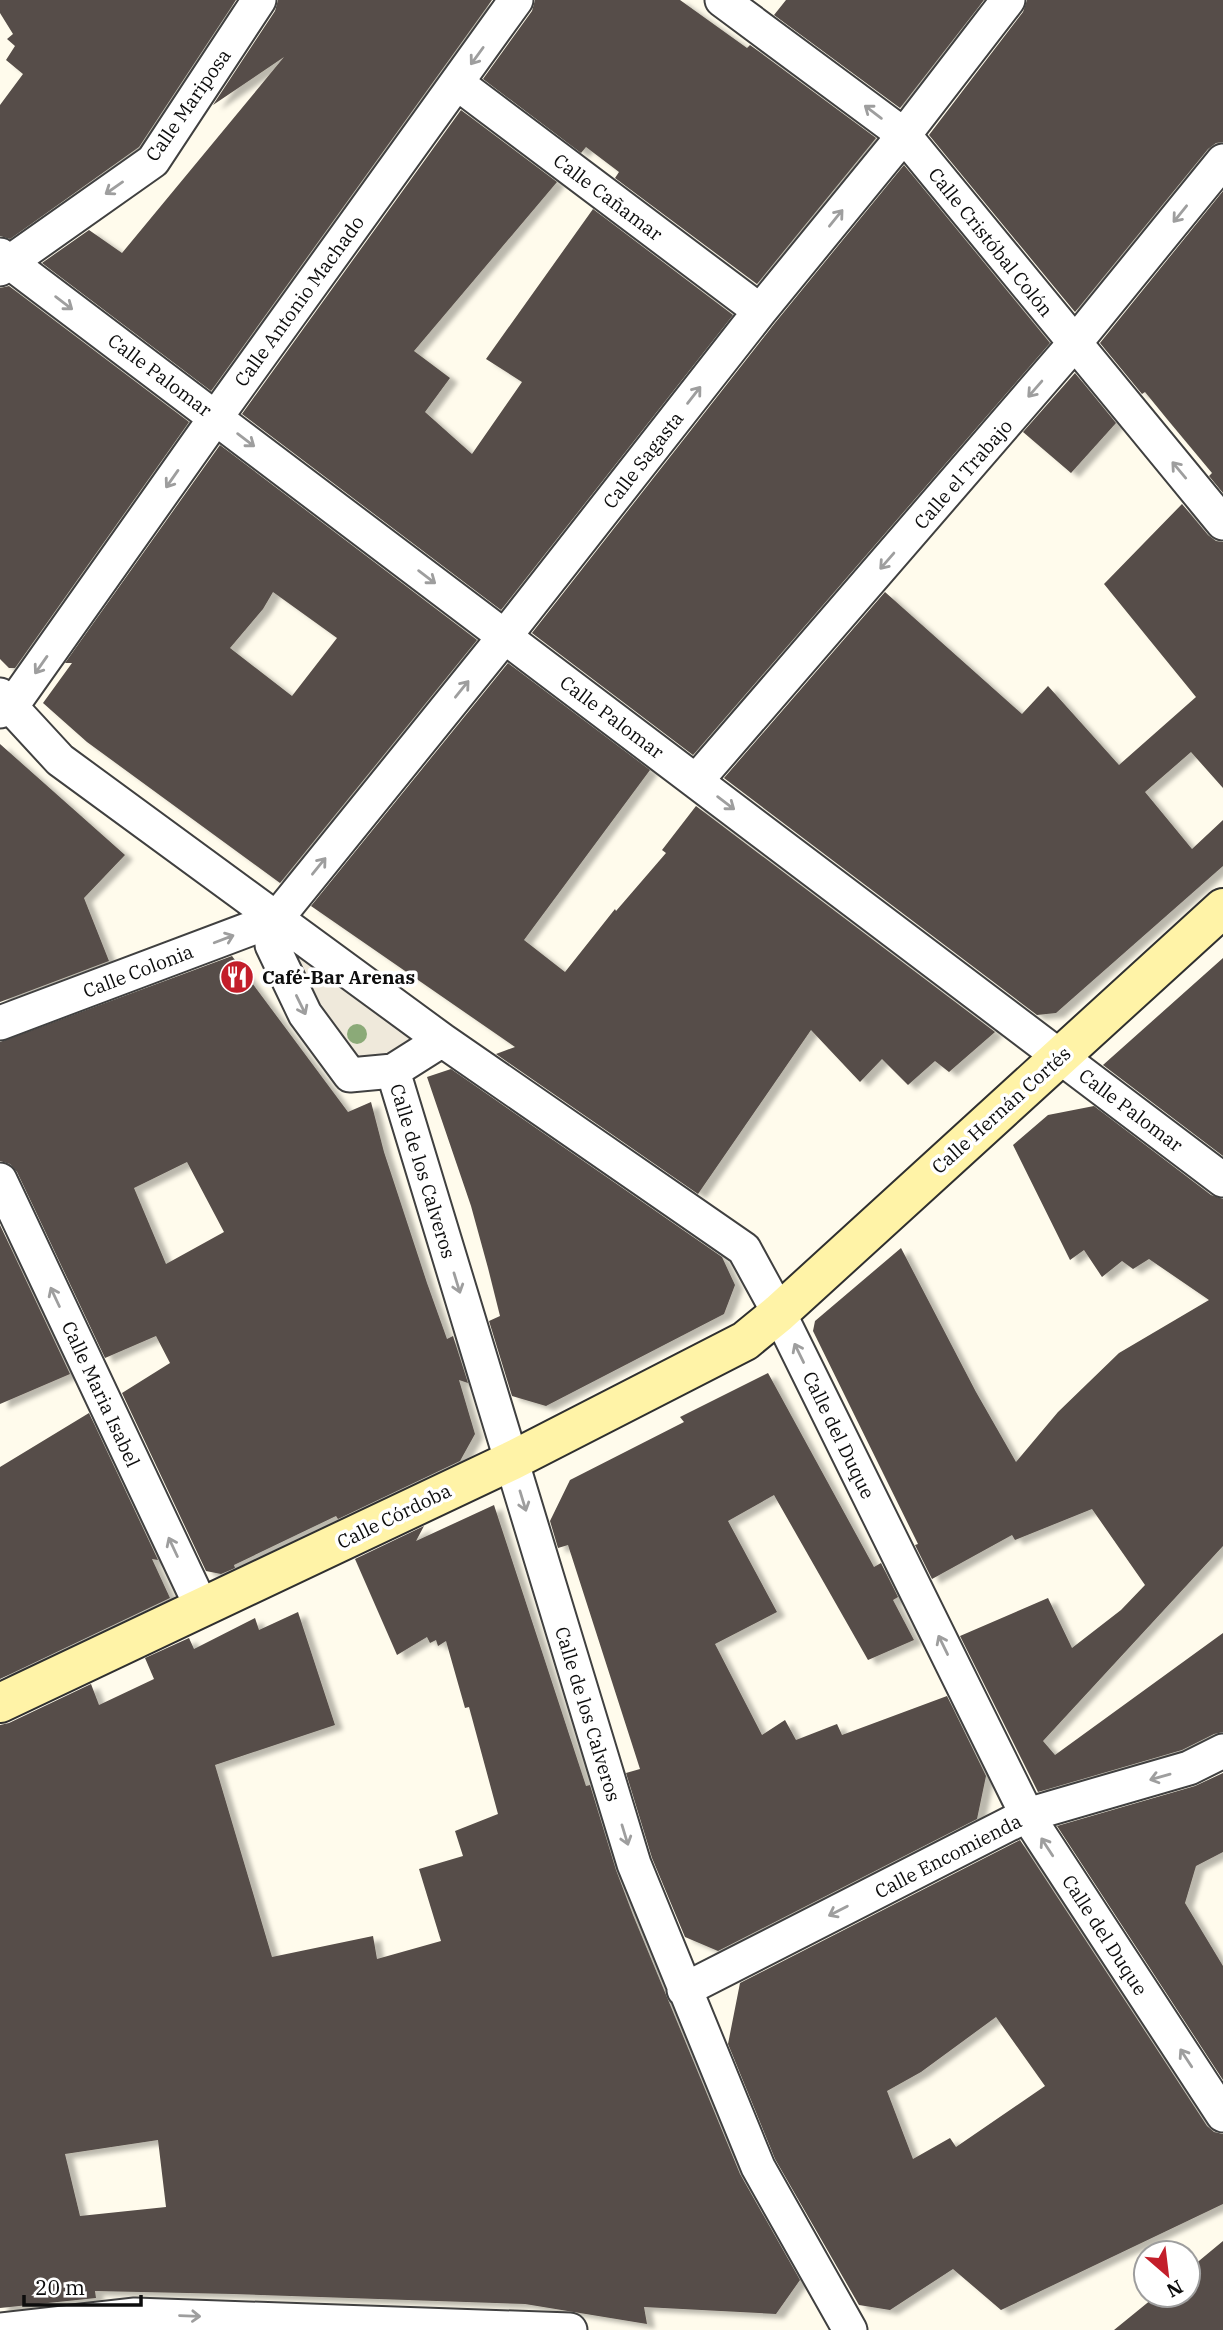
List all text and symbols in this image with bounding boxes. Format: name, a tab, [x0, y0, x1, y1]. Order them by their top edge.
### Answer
street label: Calle Mariposa	[140, 44, 236, 166]
one-way arrow	[469, 46, 484, 65]
one-way arrow	[864, 105, 882, 120]
street label: Calle Cañamar	[549, 148, 668, 246]
street label: Calle Cristóbal Colón	[923, 163, 1059, 321]
one-way arrow	[105, 181, 124, 195]
one-way arrow	[1172, 204, 1188, 222]
one-way arrow	[828, 209, 844, 227]
street label: Calle Antonio Machado	[229, 211, 369, 391]
one-way arrow	[54, 296, 73, 311]
street label: Calle Palomar	[103, 328, 217, 422]
one-way arrow	[1027, 380, 1043, 398]
one-way arrow	[686, 387, 701, 405]
street label: Calle Sagasta	[598, 407, 688, 513]
street label: Calle el Trabajo	[909, 414, 1017, 534]
one-way arrow	[236, 432, 255, 447]
one-way arrow	[1171, 462, 1187, 480]
one-way arrow	[165, 469, 179, 488]
one-way arrow	[879, 552, 895, 570]
one-way arrow	[417, 570, 436, 585]
one-way arrow	[34, 655, 48, 674]
street label: Calle Palomar	[555, 670, 669, 764]
one-way arrow	[454, 681, 469, 699]
one-way arrow	[716, 796, 734, 811]
one-way arrow	[311, 858, 326, 876]
one-way arrow	[213, 931, 235, 944]
street label: Calle Colonia	[79, 939, 197, 1003]
restaurant icon: Café-Bar Arenas	[218, 958, 256, 996]
place label: Café-Bar Arenas	[262, 965, 415, 989]
one-way arrow	[295, 994, 309, 1015]
street label: Calle Hernán Cortés	[927, 1041, 1075, 1179]
street label: Calle Palomar	[1074, 1063, 1188, 1157]
street label: Calle de los Calveros	[385, 1081, 461, 1261]
one-way arrow	[452, 1272, 465, 1294]
one-way arrow	[48, 1287, 61, 1308]
street label: Calle Maria Isabel	[57, 1317, 145, 1471]
one-way arrow	[792, 1343, 805, 1364]
street label: Calle del Duque	[798, 1367, 880, 1503]
street label: Calle Córdoba	[333, 1478, 455, 1554]
one-way arrow	[517, 1489, 530, 1511]
one-way arrow	[166, 1537, 179, 1558]
street label: Calle de los Calveros	[550, 1624, 626, 1804]
one-way arrow	[935, 1635, 949, 1656]
one-way arrow	[1149, 1771, 1171, 1784]
street label: Calle Encomienda	[871, 1809, 1025, 1903]
one-way arrow	[619, 1824, 632, 1846]
one-way arrow	[1040, 1838, 1055, 1857]
street label: Calle del Duque	[1057, 1870, 1153, 2000]
one-way arrow	[828, 1905, 849, 1918]
one-way arrow	[1178, 2048, 1192, 2068]
north arrow	[1132, 2239, 1202, 2309]
scale bar	[24, 2264, 142, 2308]
text: 20 m	[35, 2273, 85, 2301]
text: N	[1163, 2275, 1187, 2303]
one-way arrow	[178, 2310, 201, 2323]

